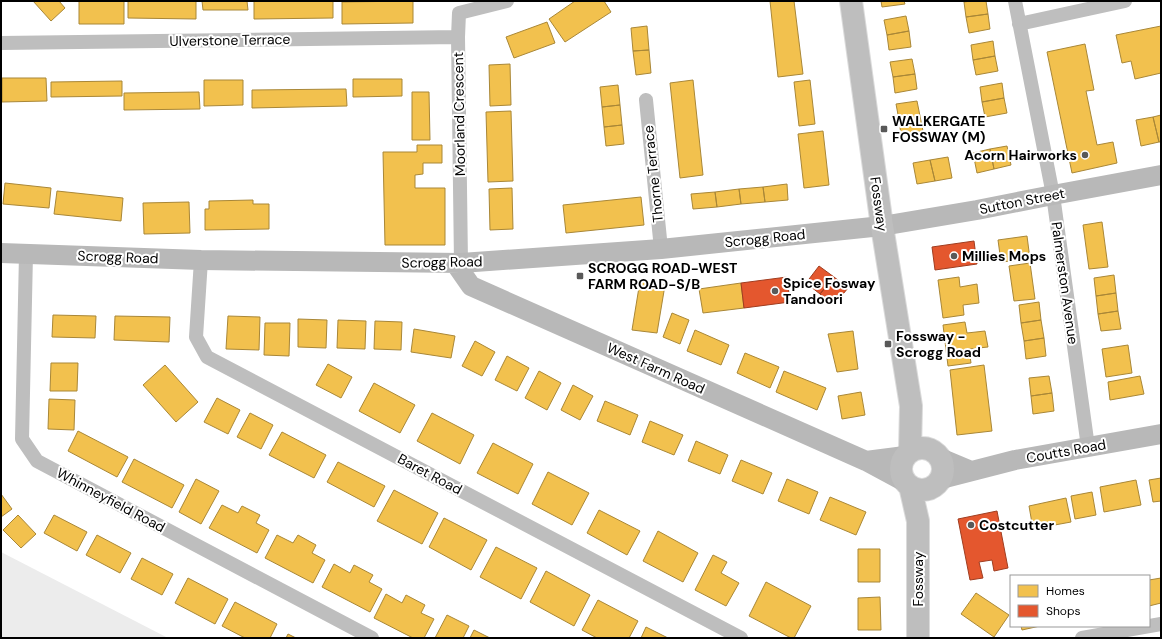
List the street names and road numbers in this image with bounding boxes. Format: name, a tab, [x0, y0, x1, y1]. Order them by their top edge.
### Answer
street label: Ulverstone Terrace	[169, 30, 291, 50]
street label: Moorland Crescent	[449, 52, 469, 176]
street label: Thorne Terrace	[639, 124, 667, 223]
street label: Fossway	[866, 176, 892, 233]
street label: Sutton Street	[978, 184, 1066, 218]
street label: Palmerston Avenue	[1047, 220, 1083, 346]
street label: Scrogg Road	[724, 225, 806, 251]
street label: Scrogg Road	[77, 247, 159, 267]
street label: Scrogg Road	[401, 252, 483, 272]
street label: West Farm Road	[604, 338, 708, 398]
street label: Coutts Road	[1025, 435, 1107, 467]
street label: Baret Road	[395, 450, 465, 498]
street label: Whinneyfield Road	[54, 464, 168, 536]
street label: Fossway	[909, 551, 927, 606]

